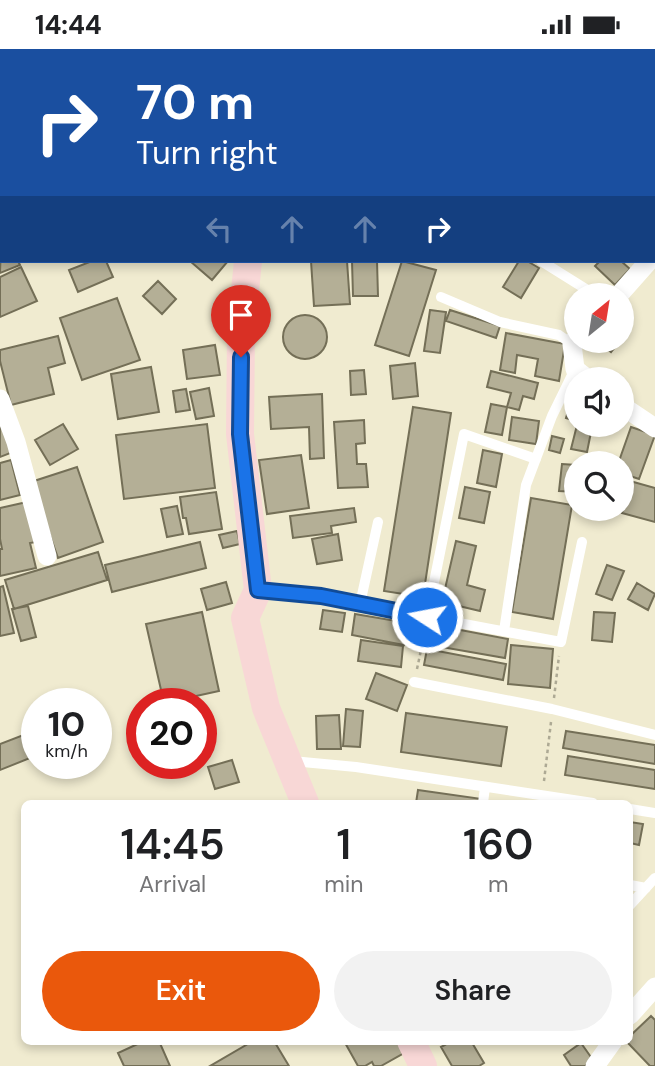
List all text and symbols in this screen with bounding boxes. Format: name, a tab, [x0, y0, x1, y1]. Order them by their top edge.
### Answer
text: 14:44	[35, 8, 102, 42]
text: 70 m	[136, 70, 254, 134]
icon: right	[21, 77, 112, 168]
text: Turn right	[136, 132, 278, 174]
icon: left	[200, 210, 238, 248]
icon: ahead	[273, 210, 311, 248]
icon: ahead	[346, 210, 384, 248]
icon: right	[419, 210, 457, 248]
north arrow	[564, 283, 634, 353]
map controls	[564, 283, 634, 521]
pin	[211, 285, 271, 357]
icon: arrive	[222, 296, 260, 334]
button: sound	[564, 367, 634, 437]
button: search	[564, 451, 634, 521]
position arrow	[390, 580, 464, 654]
speed limit sign: 20	[126, 688, 217, 779]
text: 10	[48, 701, 85, 747]
text: km/h	[45, 739, 88, 763]
text: 14:45	[121, 817, 225, 872]
text: 1	[337, 817, 351, 872]
text: 160	[463, 817, 533, 872]
text: Arrival	[139, 869, 206, 899]
text: min	[324, 869, 363, 899]
text: m	[488, 869, 508, 899]
button: Exit	[42, 951, 320, 1031]
button: Share	[334, 951, 612, 1031]

